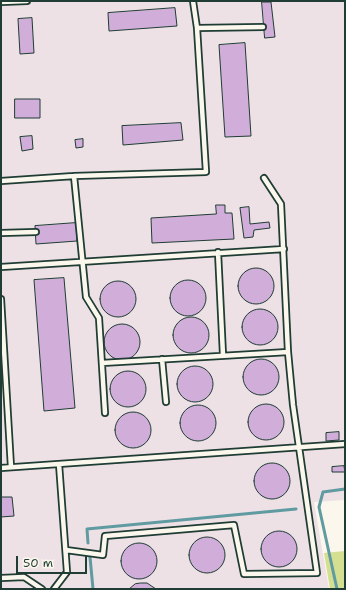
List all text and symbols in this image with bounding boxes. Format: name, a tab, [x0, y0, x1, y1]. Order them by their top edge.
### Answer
scale bar	[18, 548, 89, 574]
text: 50 m	[23, 555, 53, 571]

